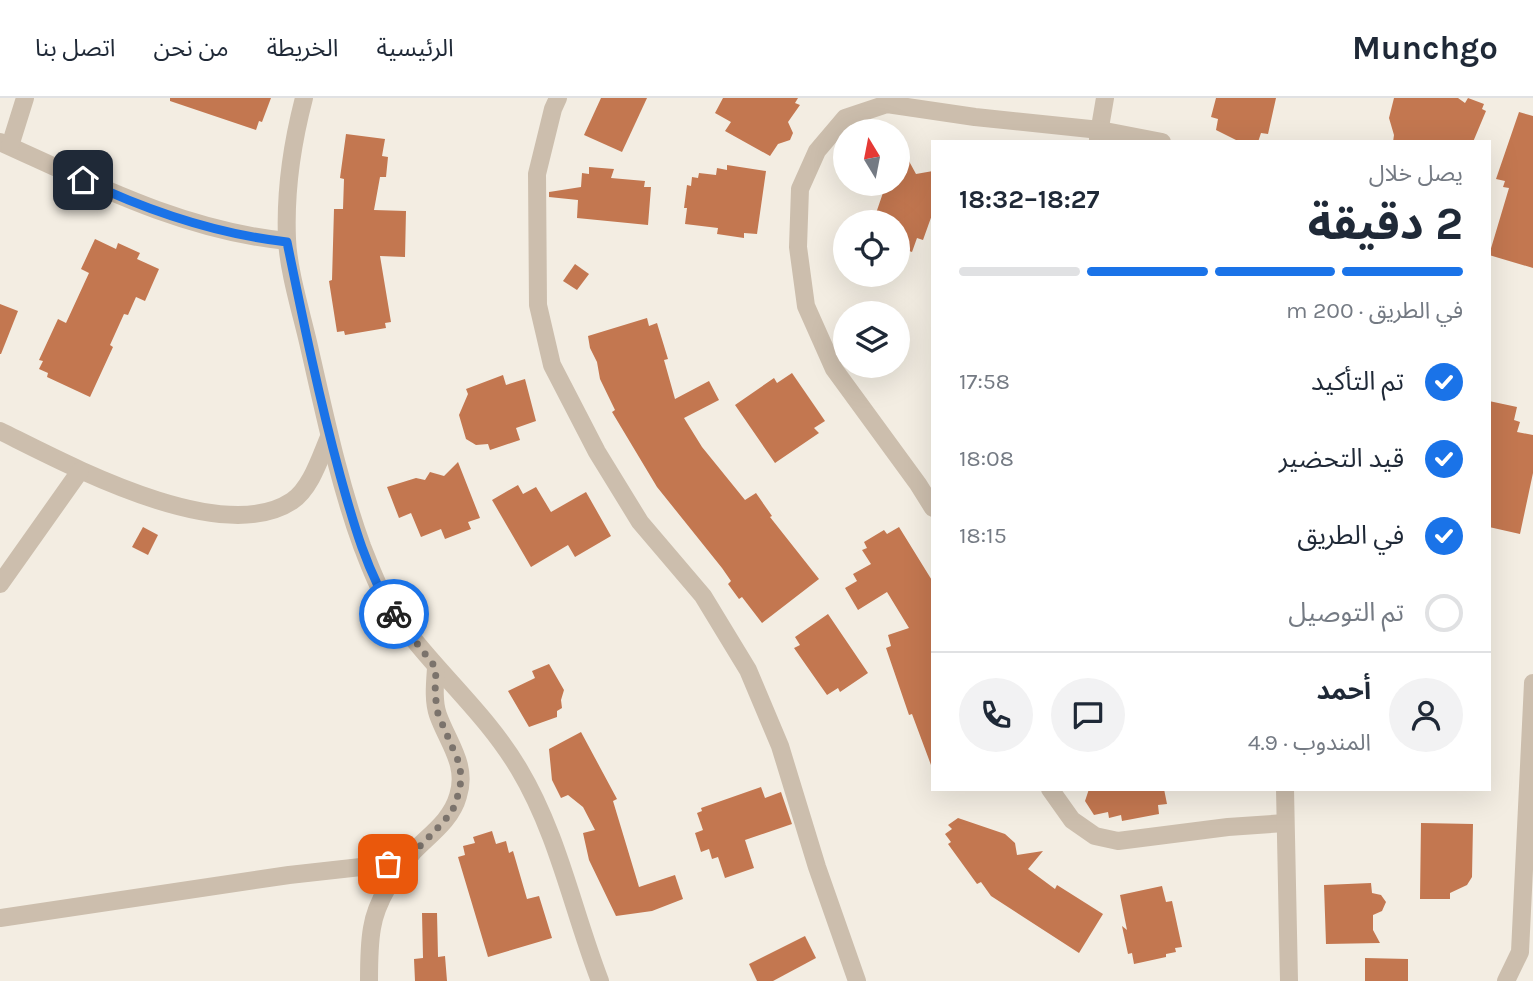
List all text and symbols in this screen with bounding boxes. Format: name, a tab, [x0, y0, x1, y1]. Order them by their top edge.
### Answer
text: Munchgo	[1352, 29, 1498, 67]
text: اتصل بنا	[35, 34, 116, 62]
text: من نحن	[154, 34, 229, 62]
text: الخريطة	[267, 34, 339, 62]
text: الرئيسية	[377, 34, 454, 62]
north arrow	[833, 119, 910, 196]
map controls	[833, 119, 910, 378]
pin	[53, 150, 113, 210]
text: يصل خلال	[1369, 160, 1463, 187]
icon: home	[64, 161, 102, 199]
text: 18:27–18:32	[959, 184, 1099, 215]
text: 2 دقيقة	[1308, 197, 1463, 251]
button: locate	[833, 210, 910, 287]
text: في الطريق · 200 m	[1286, 297, 1463, 324]
button: layers	[833, 301, 910, 378]
icon: check	[1425, 363, 1463, 401]
text: تم التأكيد	[1311, 366, 1404, 397]
text: 17:58	[959, 368, 1010, 395]
icon: check	[1425, 440, 1463, 478]
text: قيد التحضير	[1279, 443, 1404, 474]
text: 18:08	[959, 445, 1014, 472]
icon: check	[1425, 517, 1463, 555]
text: في الطريق	[1297, 520, 1404, 551]
text: 18:15	[959, 522, 1007, 549]
courier	[359, 579, 429, 649]
icon: bike	[375, 595, 413, 633]
text: تم التوصيل	[1288, 597, 1404, 628]
text: أحمد	[1317, 675, 1371, 706]
button: phone	[959, 678, 1033, 752]
button: chat	[1051, 678, 1125, 752]
button: person	[1389, 678, 1463, 752]
text: المندوب · 4.9	[1248, 729, 1371, 756]
pin	[358, 834, 418, 894]
icon: bag	[369, 845, 407, 883]

